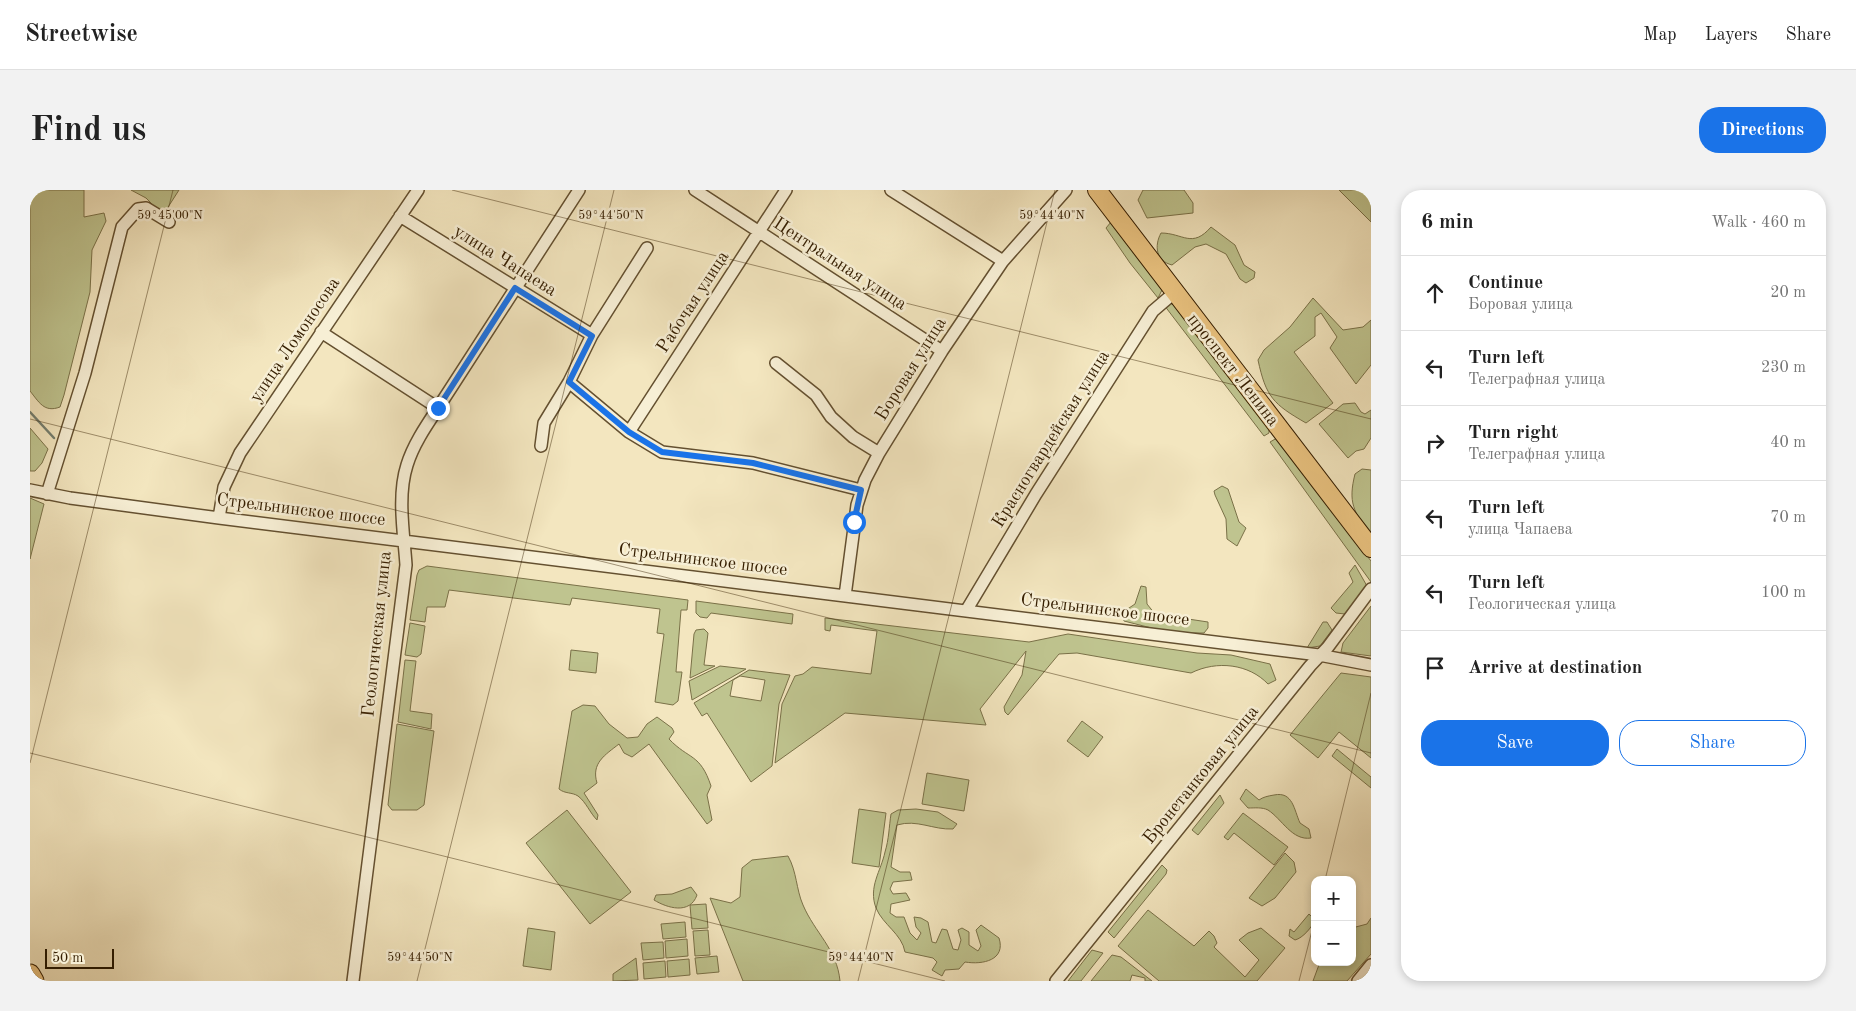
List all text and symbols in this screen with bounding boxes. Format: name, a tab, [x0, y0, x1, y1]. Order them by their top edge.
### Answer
text: Streetwise	[25, 23, 138, 47]
text: Map	[1643, 26, 1677, 44]
text: Layers	[1705, 26, 1757, 44]
text: Share	[1785, 26, 1831, 44]
button: Directions	[1699, 107, 1826, 153]
text: Find us	[30, 113, 146, 148]
text: 59°45'00"N	[137, 209, 203, 222]
text: 59°44'50"N	[578, 209, 644, 222]
text: 59°44'40"N	[1019, 209, 1085, 222]
text: 6 min	[1421, 212, 1474, 233]
street label: Центральная улица	[770, 214, 910, 314]
text: Walk · 460 m	[1711, 215, 1806, 231]
street label: улица Чапаева	[450, 222, 560, 300]
street label: Рабочая улица	[654, 248, 733, 356]
street label: улица Ломоносова	[247, 274, 343, 406]
text: Continue	[1468, 274, 1543, 293]
icon: ahead	[1421, 279, 1449, 307]
text: 20 m	[1770, 285, 1806, 301]
text: Боровая улица	[1468, 297, 1573, 313]
street label: проспект Ленина	[1184, 310, 1282, 430]
street label: Боровая улица	[872, 314, 950, 424]
street label: Красногвардейская улица	[989, 347, 1113, 531]
text: Turn left	[1468, 349, 1545, 368]
icon: left	[1421, 354, 1449, 382]
text: 230 m	[1761, 360, 1806, 376]
text: Телеграфная улица	[1468, 372, 1605, 388]
route end	[427, 397, 450, 420]
text: Turn right	[1468, 424, 1558, 443]
icon: right	[1421, 429, 1449, 457]
text: 40 m	[1770, 435, 1806, 451]
text: Телеграфная улица	[1468, 447, 1605, 463]
street label: Стрельнинское шоссе	[216, 491, 386, 529]
text: Turn left	[1468, 499, 1545, 518]
icon: left	[1421, 504, 1449, 532]
text: 70 m	[1770, 510, 1806, 526]
route start	[843, 511, 866, 534]
text: улица Чапаева	[1468, 522, 1573, 538]
street label: Стрельнинское шоссе	[618, 541, 788, 579]
street label: Геологическая улица	[359, 550, 395, 718]
text: Turn left	[1468, 574, 1545, 593]
icon: left	[1421, 579, 1449, 607]
text: 100 m	[1761, 585, 1806, 601]
street label: Стрельнинское шоссе	[1020, 591, 1190, 629]
text: Геологическая улица	[1468, 597, 1616, 613]
icon: arrive	[1421, 654, 1449, 682]
text: Arrive at destination	[1468, 659, 1642, 678]
street label: Бронетанковая улица	[1140, 702, 1262, 848]
button: Save	[1421, 720, 1609, 766]
button: Share	[1619, 720, 1806, 766]
map controls	[1311, 876, 1356, 966]
button: +	[1311, 876, 1356, 921]
button: −	[1311, 921, 1356, 966]
scale bar	[45, 946, 114, 969]
text: 50 m	[52, 951, 83, 965]
text: 59°44'50"N	[387, 951, 453, 964]
text: 59°44'40"N	[828, 951, 894, 964]

